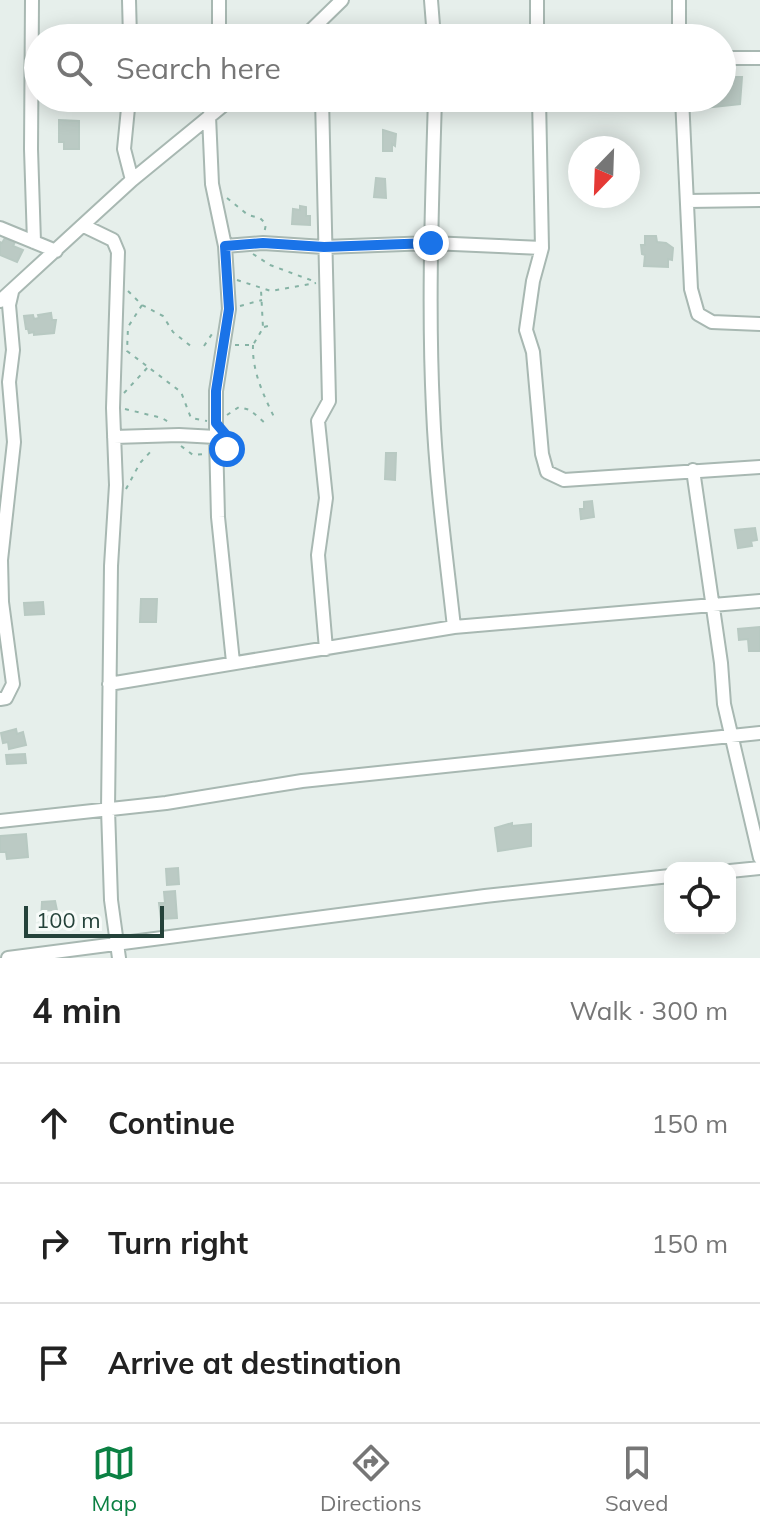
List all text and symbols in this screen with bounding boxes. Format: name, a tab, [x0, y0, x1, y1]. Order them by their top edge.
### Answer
search box	[24, 24, 736, 112]
icon: search	[52, 46, 96, 90]
text: Search here	[116, 49, 281, 87]
north arrow	[568, 136, 640, 208]
route end	[413, 225, 449, 261]
route start	[209, 431, 245, 467]
map controls	[664, 862, 736, 934]
button: locate	[664, 862, 736, 934]
scale bar	[24, 902, 164, 938]
text: 100 m	[36, 906, 101, 934]
text: 4 min	[32, 989, 122, 1032]
text: Walk · 300 m	[569, 994, 728, 1027]
icon: ahead	[32, 1101, 76, 1145]
text: Continue	[108, 1104, 235, 1142]
text: 150 m	[652, 1107, 728, 1140]
icon: right	[32, 1221, 76, 1265]
text: Turn right	[108, 1224, 248, 1262]
text: 150 m	[652, 1227, 728, 1260]
icon: arrive	[32, 1341, 76, 1385]
text: Arrive at destination	[108, 1344, 402, 1382]
tab: Map	[92, 1441, 137, 1517]
tab: Directions	[320, 1441, 422, 1517]
tab: Saved	[605, 1441, 668, 1517]

